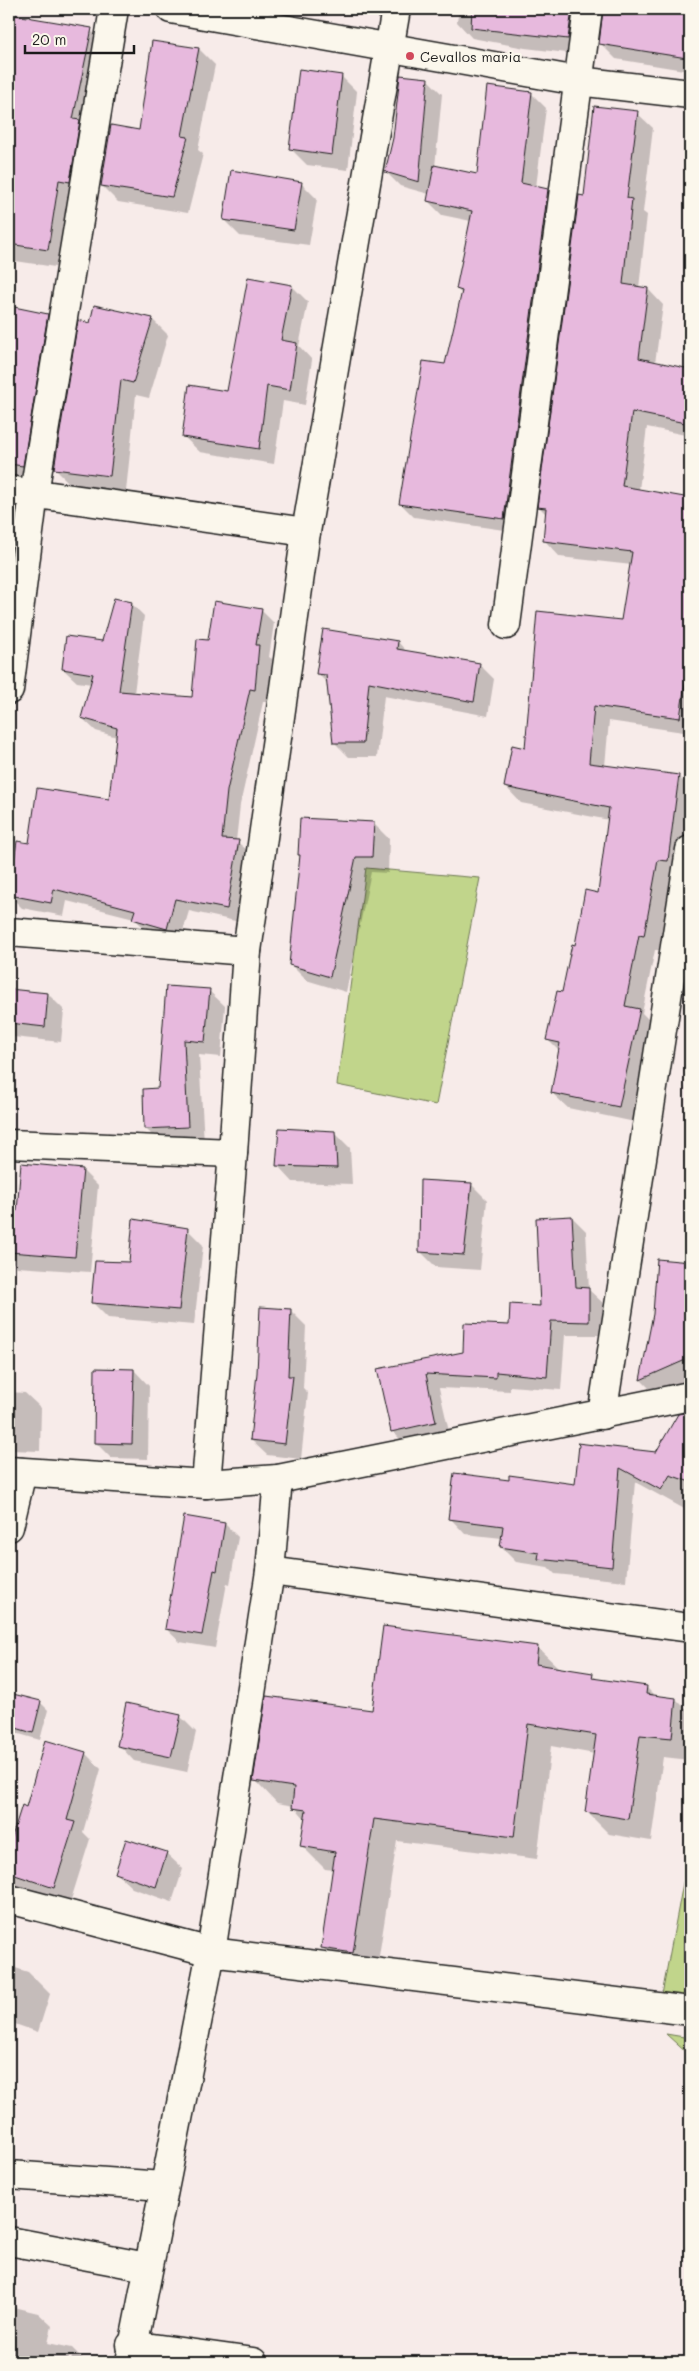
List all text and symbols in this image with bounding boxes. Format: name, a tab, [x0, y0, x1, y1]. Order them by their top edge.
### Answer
scale bar	[25, 22, 134, 54]
text: 20 m	[32, 29, 66, 49]
place label: Cevallos maria	[420, 47, 521, 66]
marker: Cevallos maria	[404, 50, 416, 62]

